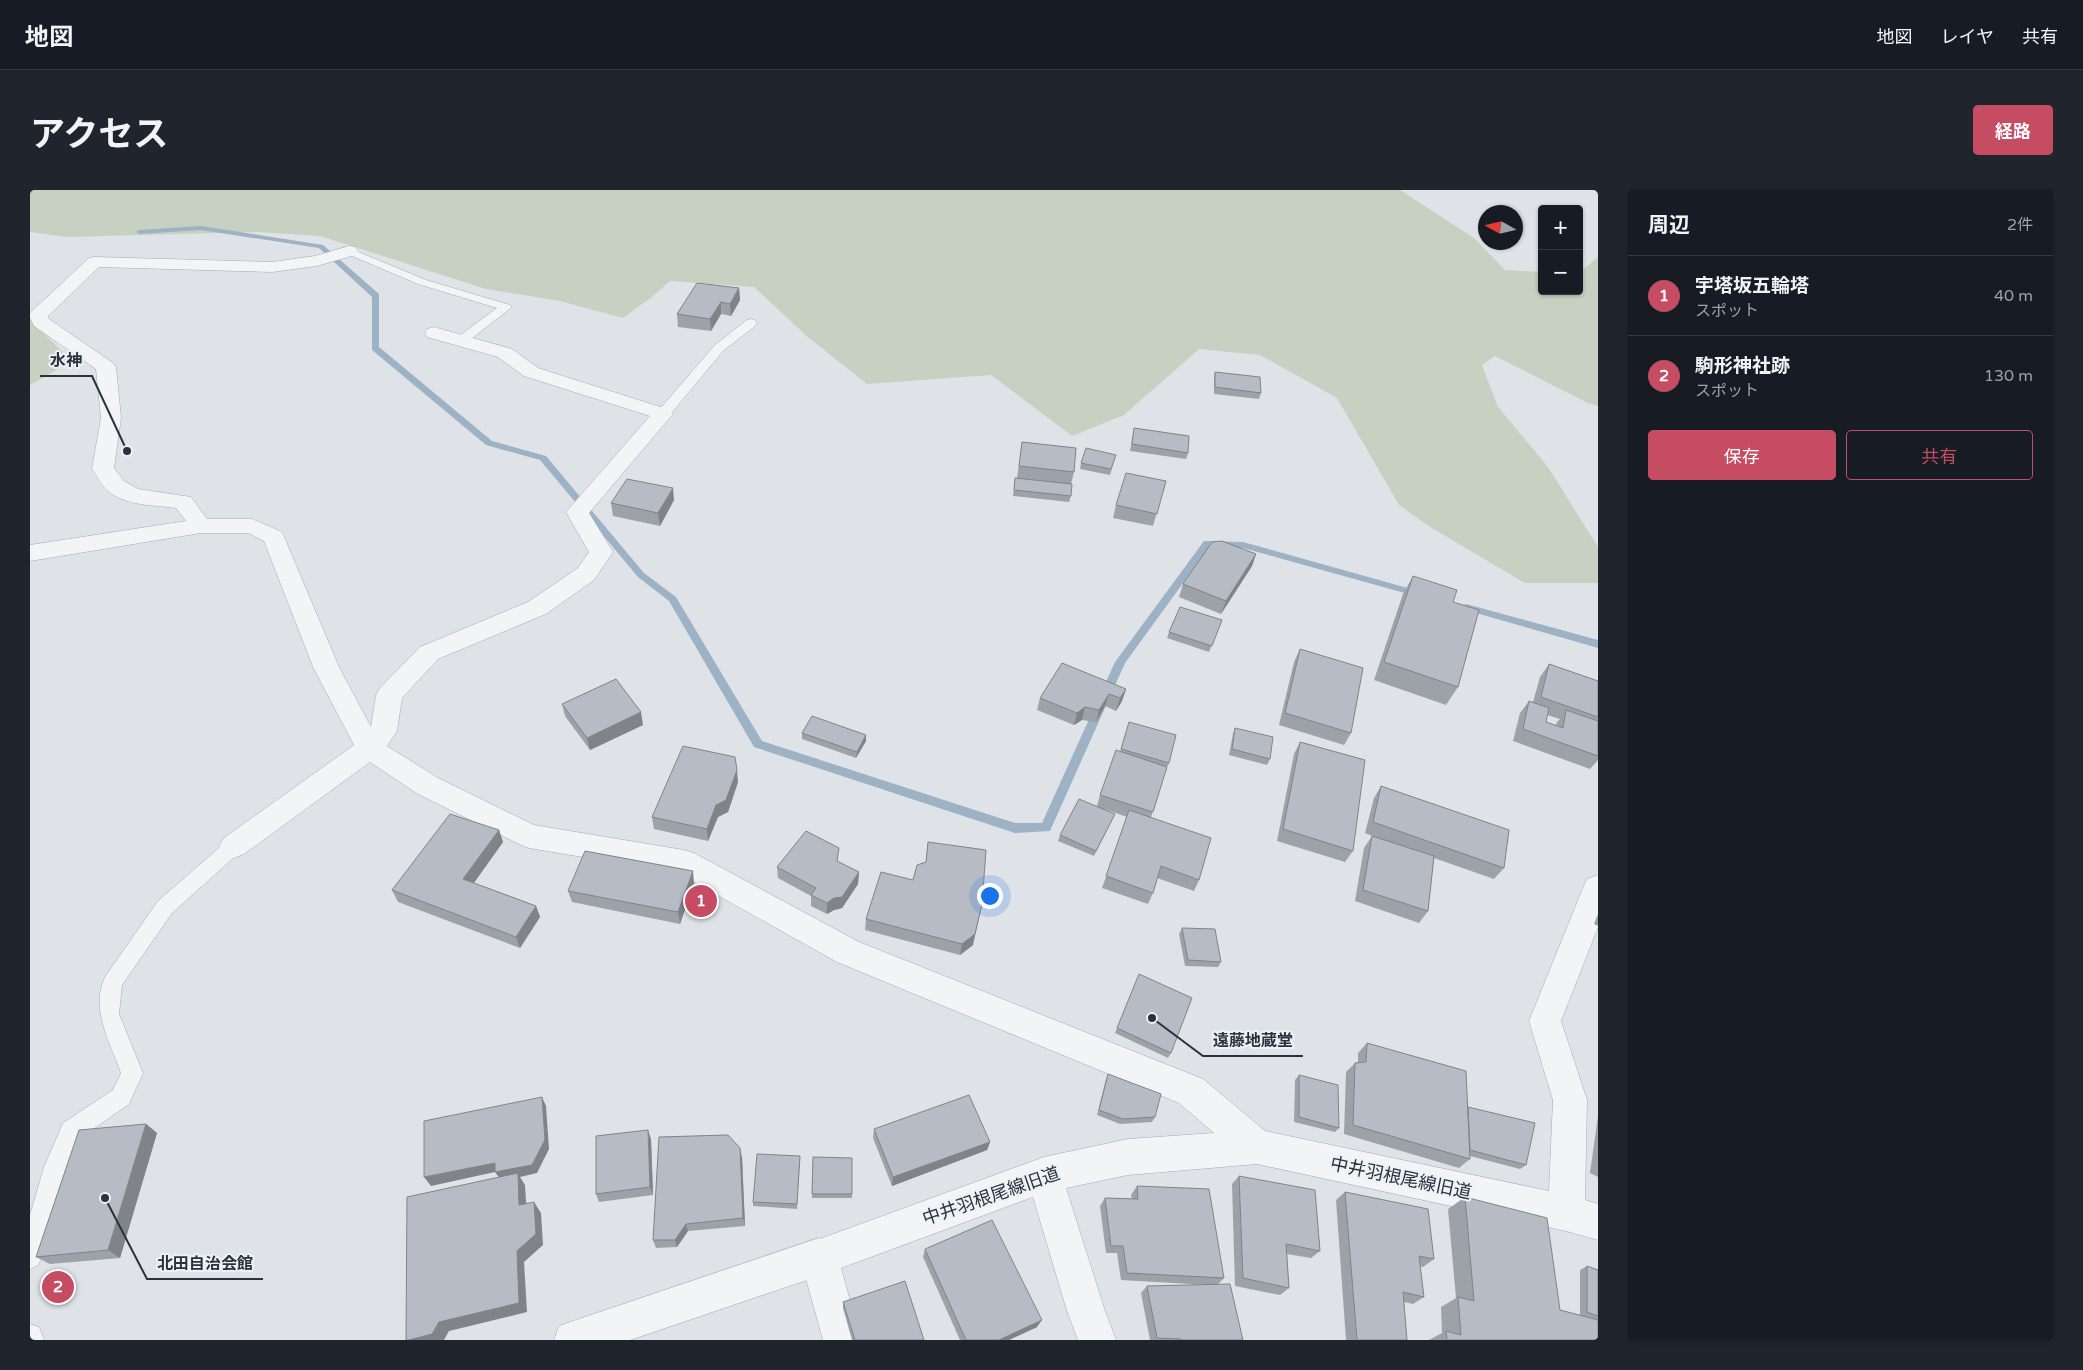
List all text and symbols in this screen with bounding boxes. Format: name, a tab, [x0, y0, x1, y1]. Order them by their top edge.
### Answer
text: 地図	[25, 23, 73, 52]
text: 地図	[1877, 26, 1913, 48]
text: レイヤ	[1941, 26, 1994, 48]
text: 共有	[2022, 26, 2058, 48]
button: 経路	[1973, 105, 2053, 155]
text: アクセス	[30, 114, 168, 156]
north arrow	[1478, 205, 1523, 250]
map controls	[1538, 205, 1583, 295]
button: +	[1538, 205, 1583, 250]
text: 周辺	[1648, 213, 1690, 238]
text: 2件	[2007, 215, 2033, 235]
button: −	[1538, 250, 1583, 295]
text: 宇塔坂五輪塔	[1695, 275, 1809, 297]
text: 1	[1659, 286, 1669, 306]
text: 40 m	[1994, 286, 2033, 306]
text: スポット	[1695, 301, 1759, 321]
callout: 水神	[40, 345, 92, 376]
text: 水神	[50, 351, 82, 371]
text: 駒形神社跡	[1695, 355, 1790, 377]
text: 2	[1659, 366, 1669, 386]
text: 130 m	[1984, 366, 2033, 386]
text: スポット	[1695, 381, 1759, 401]
button: 保存	[1648, 430, 1836, 480]
button: 共有	[1846, 430, 2033, 480]
pin: 1	[685, 882, 717, 920]
your location	[977, 883, 1003, 909]
callout: 遠藤地蔵堂	[1203, 1025, 1303, 1056]
text: 遠藤地蔵堂	[1213, 1031, 1293, 1051]
street label: 中井羽根尾線旧道	[1328, 1152, 1474, 1204]
street label: 中井羽根尾線旧道	[919, 1162, 1063, 1230]
callout: 北田自治会館	[147, 1248, 263, 1279]
text: 北田自治会館	[157, 1254, 253, 1274]
pin: 2	[42, 1268, 74, 1306]

